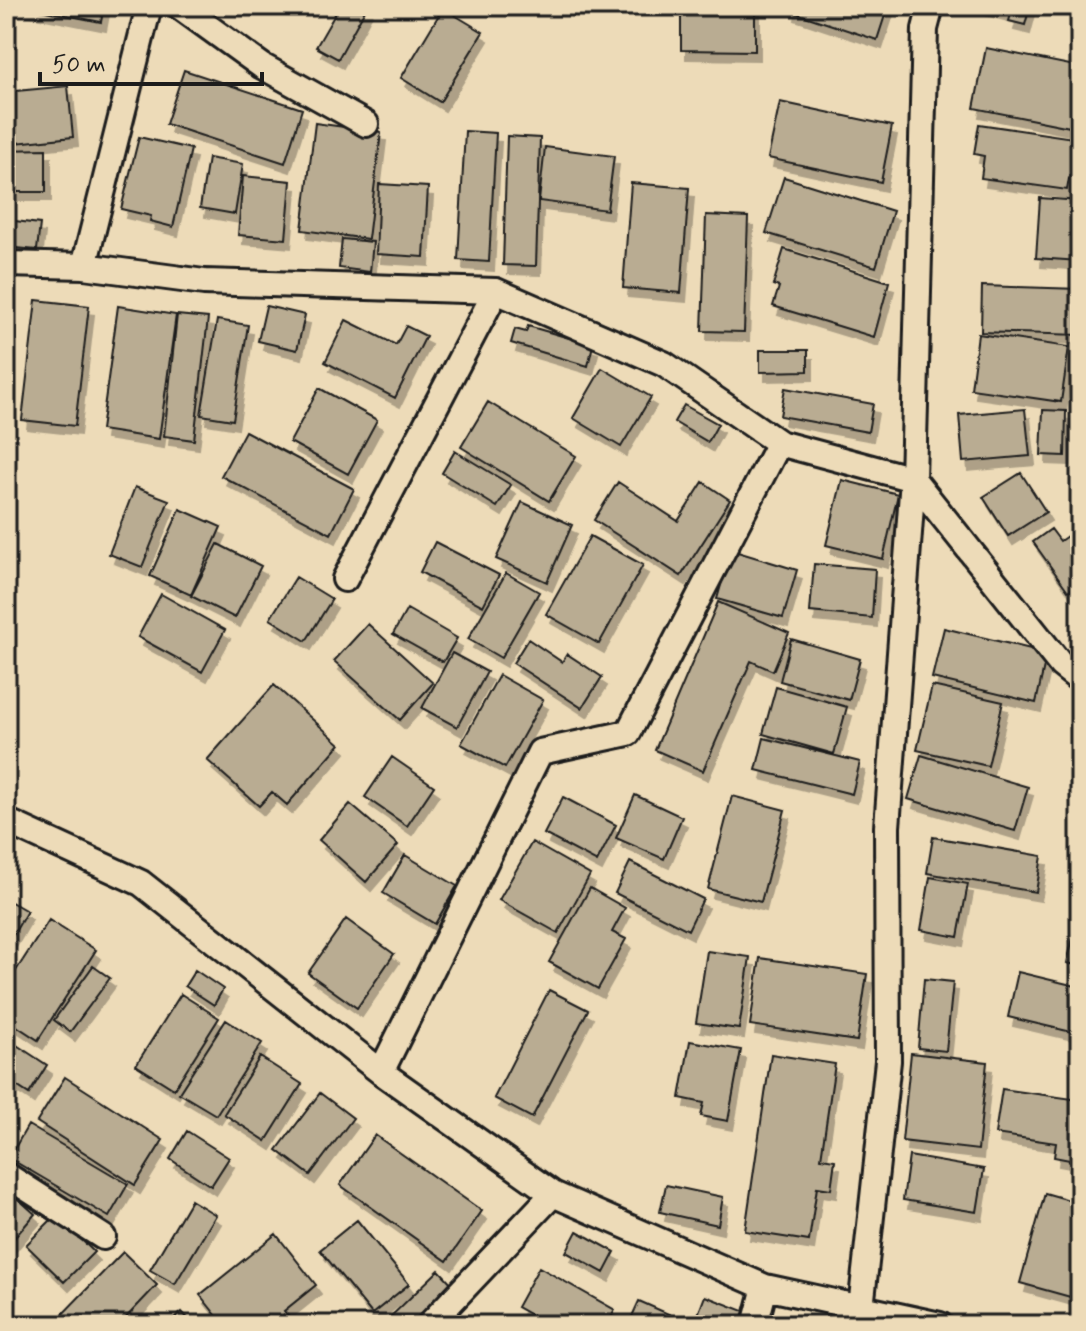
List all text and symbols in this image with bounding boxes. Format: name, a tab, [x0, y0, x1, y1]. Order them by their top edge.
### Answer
scale bar	[40, 36, 262, 86]
text: 50 m	[52, 50, 106, 81]

